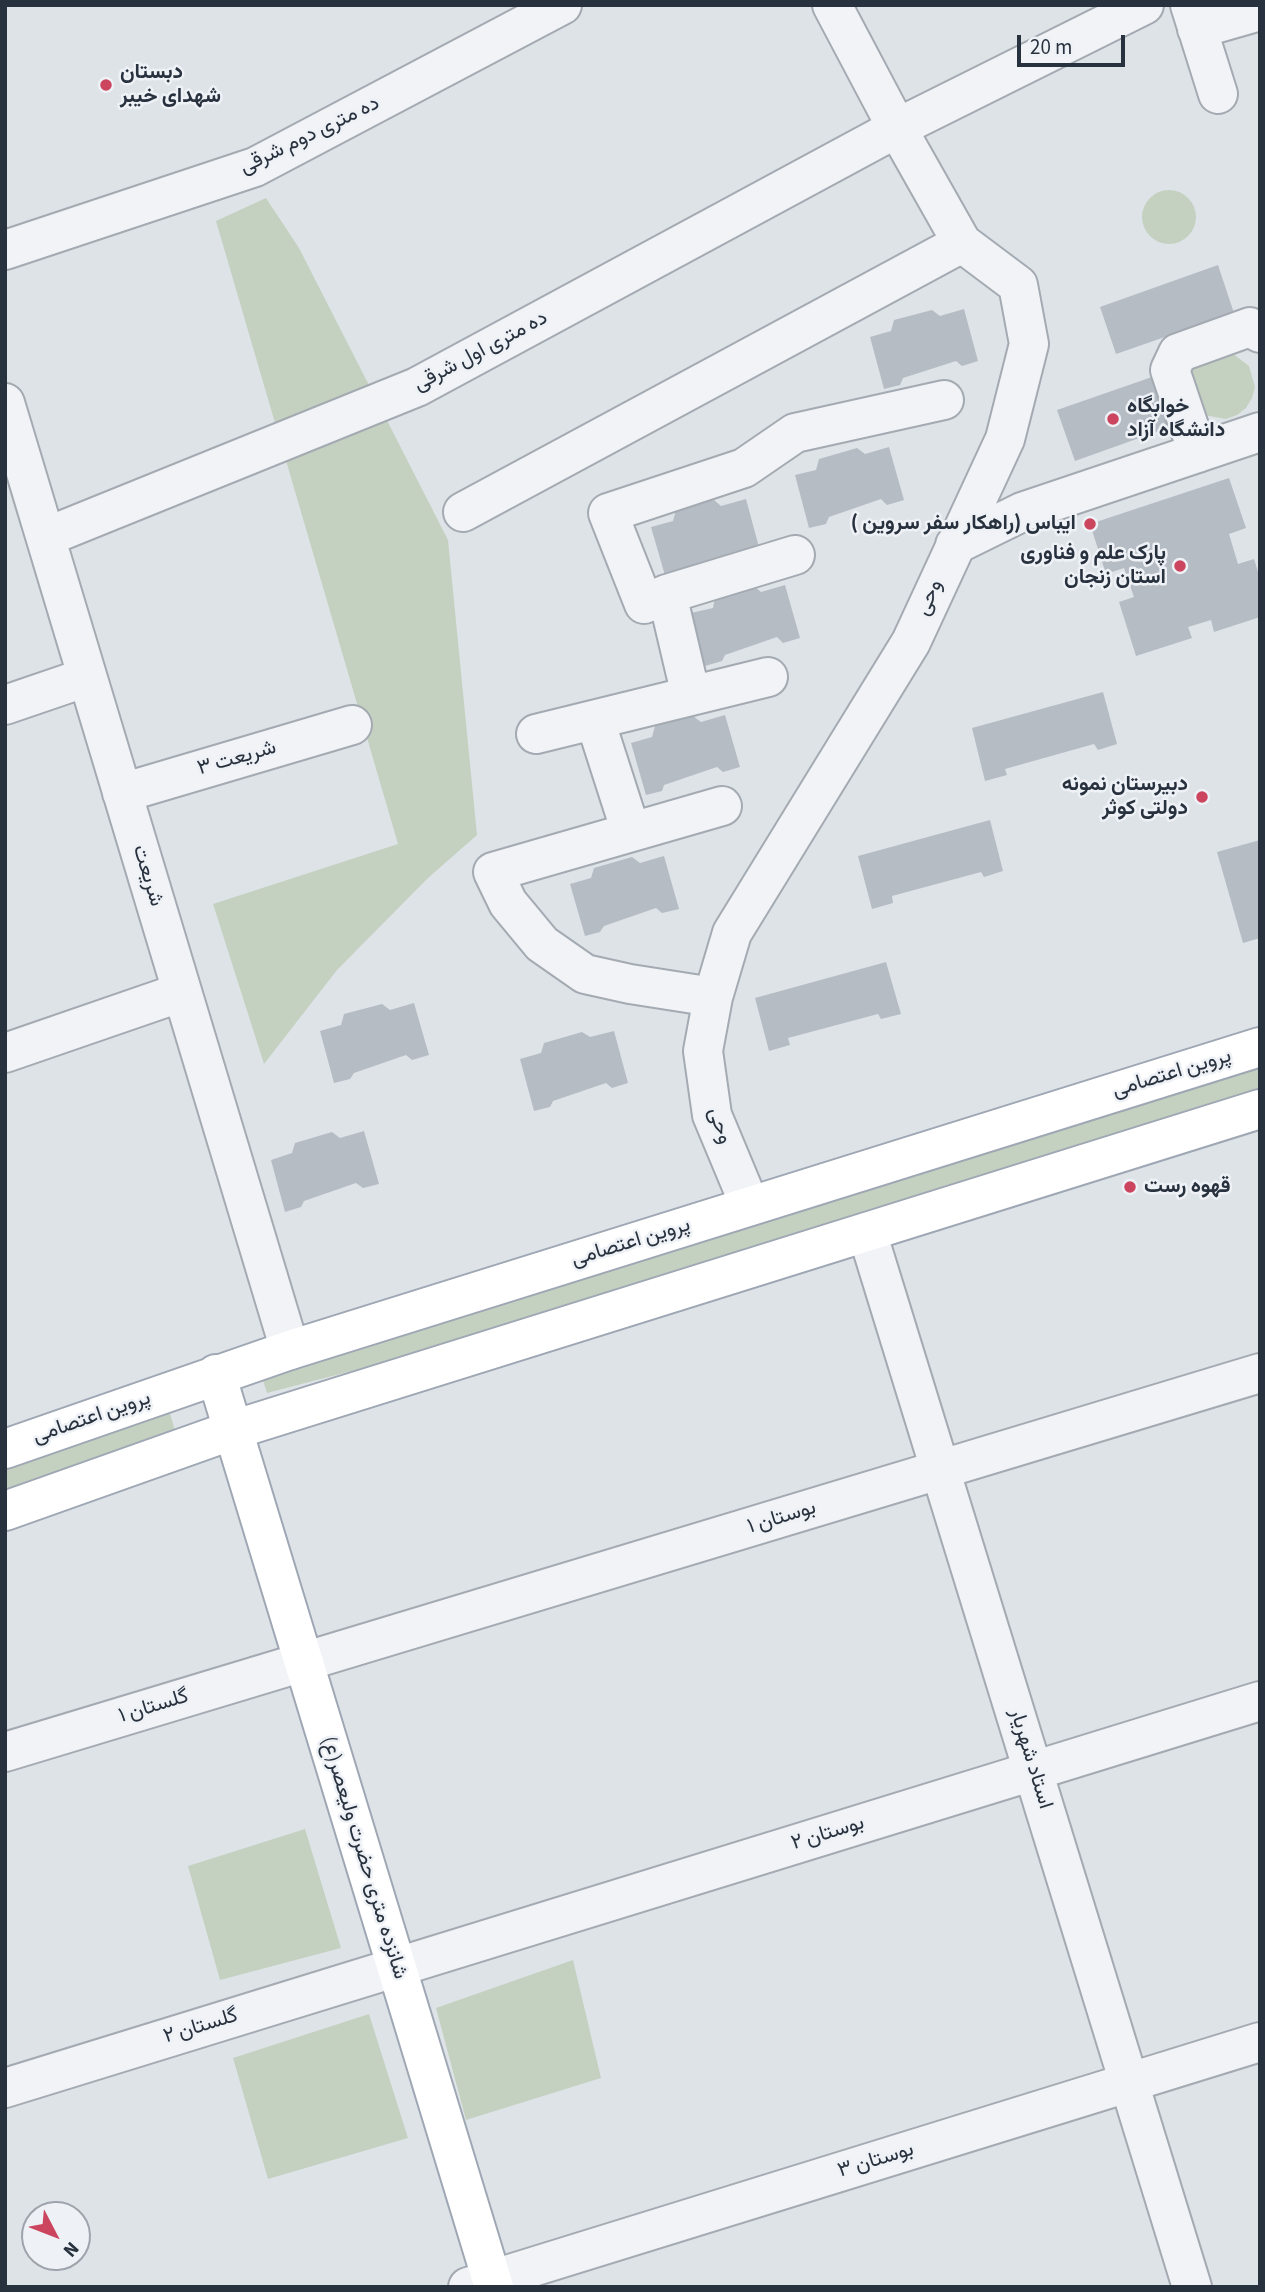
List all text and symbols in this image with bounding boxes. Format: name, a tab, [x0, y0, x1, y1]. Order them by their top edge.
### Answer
scale bar	[1020, 21, 1128, 65]
text: 20 m	[1030, 32, 1072, 62]
place label: دبستان شهدای خیبر	[120, 60, 221, 110]
marker: دبستان شهدای خیبر	[98, 77, 114, 93]
street label: ده متری دوم شرقی	[236, 91, 384, 181]
street label: ده متری اول شرقی	[410, 306, 552, 398]
place label: خوابگاه دانشگاه آزاد	[1127, 394, 1225, 444]
marker: خوابگاه دانشگاه آزاد	[1105, 411, 1121, 427]
place label: ایباس (راهکار سفر سروین )	[851, 511, 1076, 537]
marker: ایباس (راهکار سفر سروین )	[1082, 516, 1098, 532]
place label: پارک علم و فناوری استان زنجان	[1020, 541, 1166, 591]
marker: پارک علم و فناوری استان زنجان	[1172, 558, 1188, 574]
street label: وحی	[911, 576, 949, 620]
street label: شریعت ۳	[195, 736, 279, 782]
place label: دبیرستان نمونه دولتی کوثر	[1062, 772, 1188, 822]
marker: دبیرستان نمونه دولتی کوثر	[1194, 789, 1210, 805]
street label: شریعت	[126, 842, 168, 910]
street label: پروین اعتصامی	[1109, 1044, 1235, 1104]
street label: وحی	[701, 1104, 737, 1148]
place label: قهوه رست	[1144, 1174, 1231, 1200]
marker: قهوه رست	[1122, 1179, 1138, 1195]
street label: پروین اعتصامی	[568, 1213, 694, 1273]
street label: پروین اعتصامی	[30, 1386, 154, 1450]
street label: بوستان ۱	[745, 1496, 819, 1540]
street label: گلستان ۱	[116, 1684, 192, 1730]
street label: استاد شهریار	[1003, 1706, 1057, 1812]
street label: شانزده متری حضرت ولیعصر(ع)	[314, 1734, 412, 1982]
street label: بوستان ۲	[788, 1811, 868, 1857]
street label: گلستان ۲	[161, 2004, 241, 2050]
street label: بوستان ۳	[835, 2138, 917, 2184]
north arrow	[21, 2201, 91, 2271]
text: N	[56, 2235, 85, 2263]

